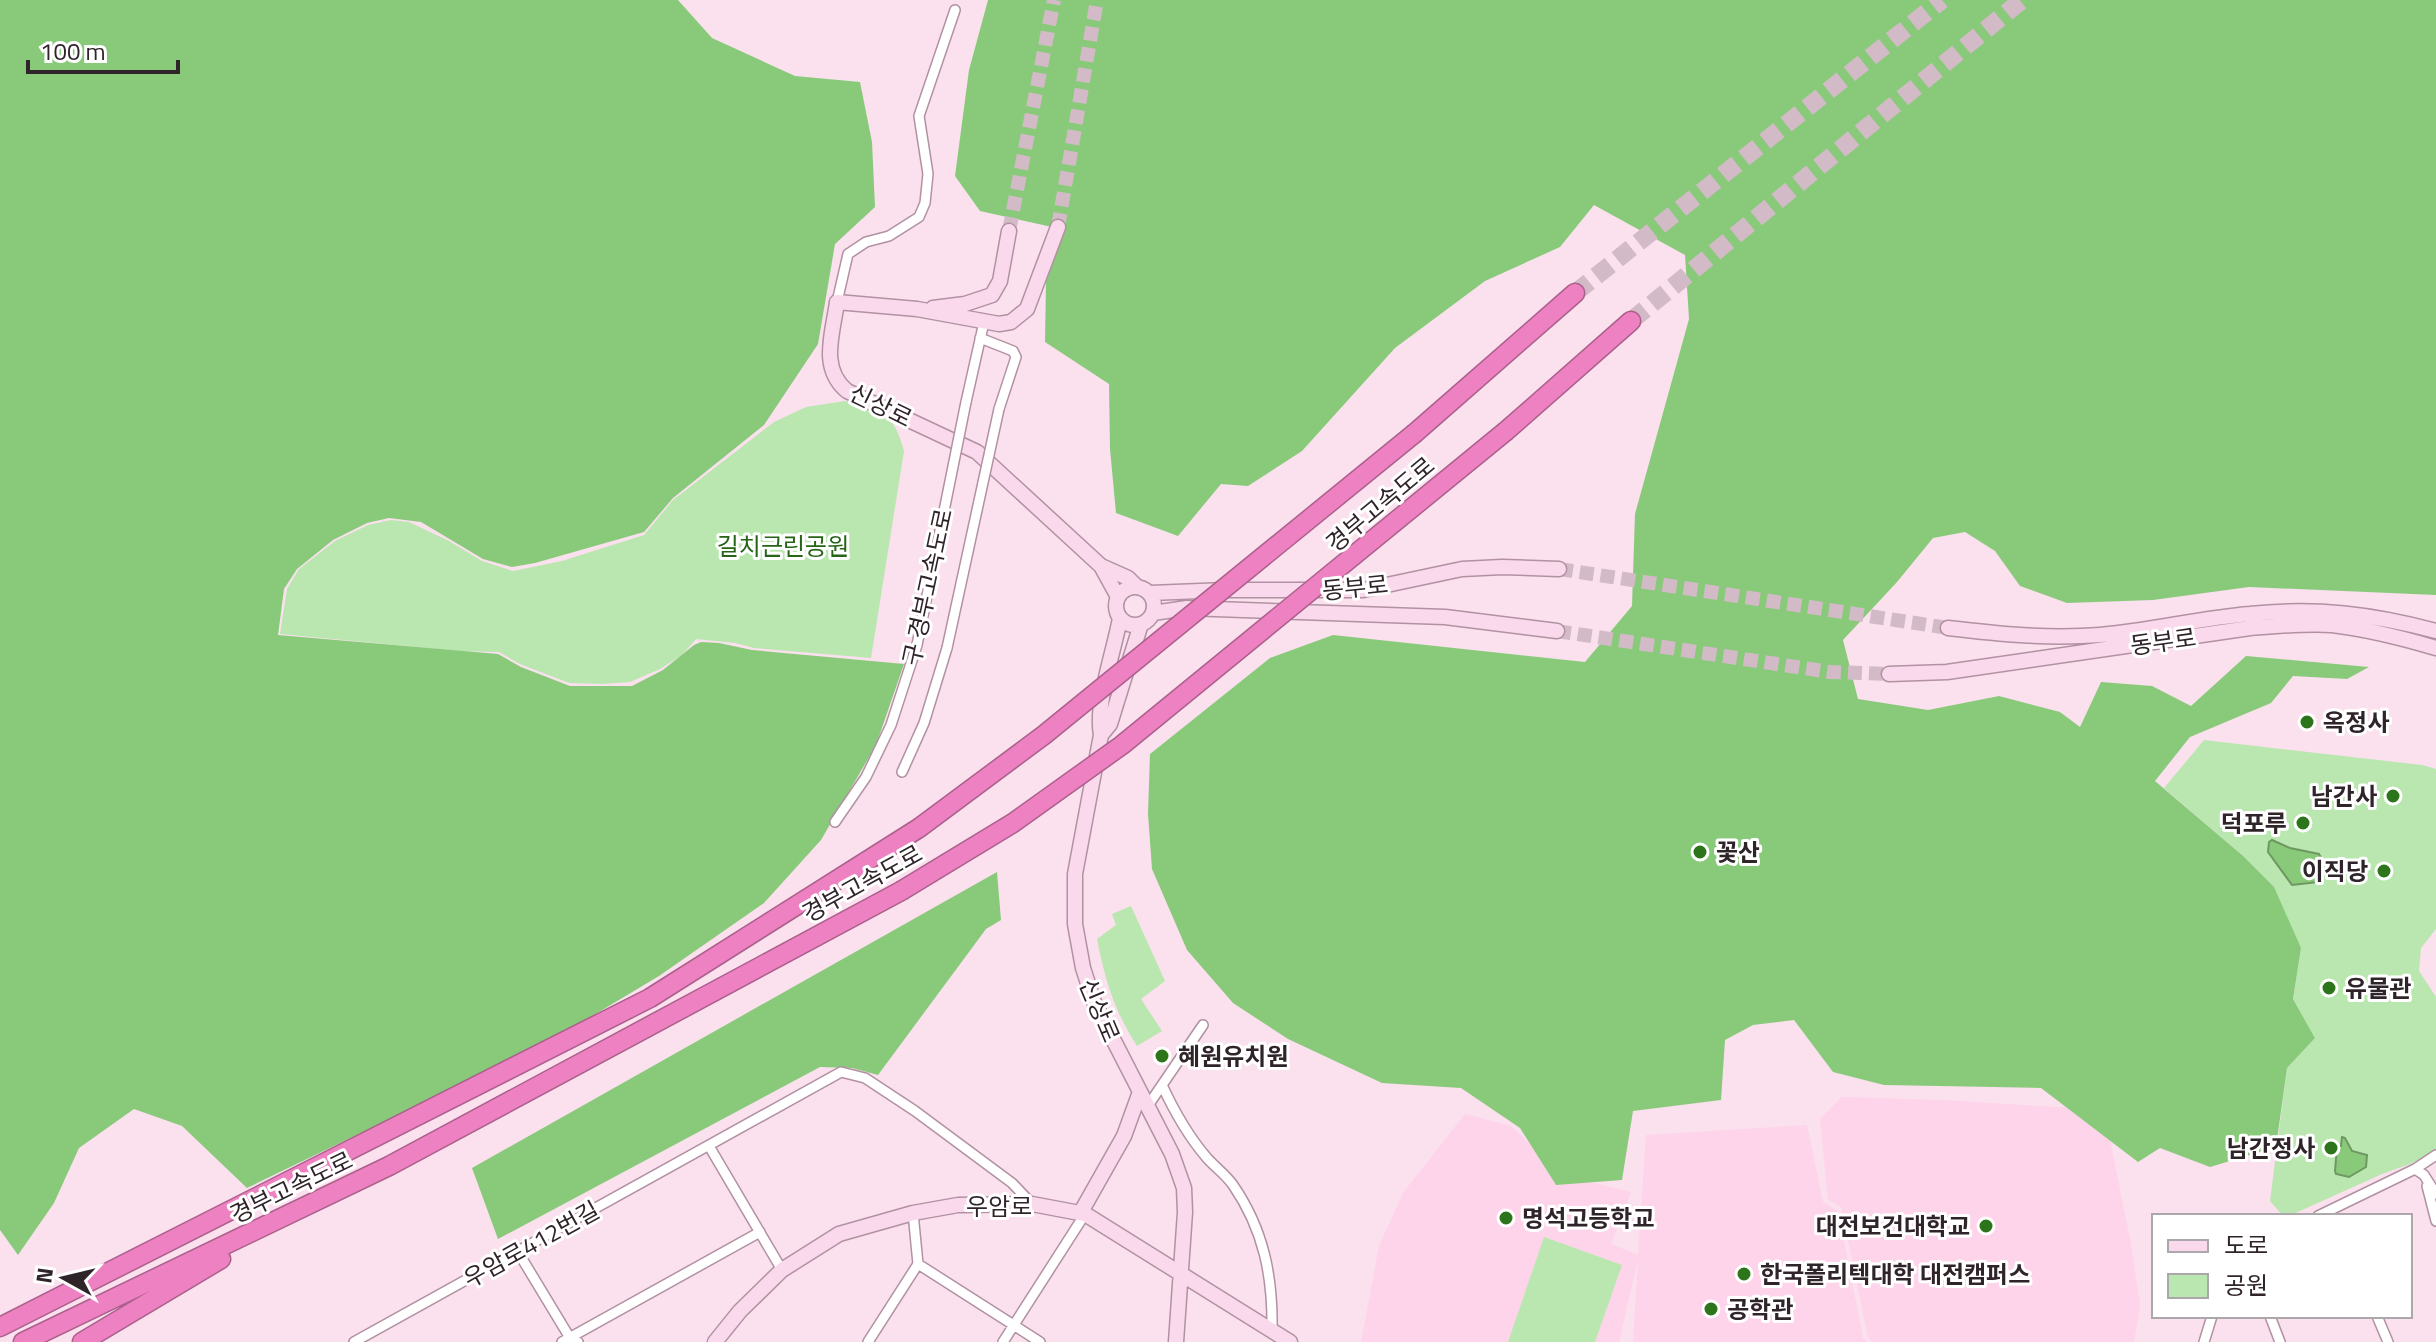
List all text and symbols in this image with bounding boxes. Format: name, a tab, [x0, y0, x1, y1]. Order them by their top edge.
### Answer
scale bar	[28, 24, 178, 74]
text: 100 m	[40, 33, 106, 69]
street label: 신상로	[843, 374, 919, 436]
street label: 경부고속도로	[1318, 448, 1442, 560]
street label: 구 경부고속도로	[893, 505, 961, 669]
park label: 길치근린공원	[717, 528, 849, 564]
street label: 동부로	[1320, 566, 1390, 608]
street label: 동부로	[2128, 619, 2198, 663]
place label: 옥정사	[2323, 704, 2389, 740]
marker: 옥정사	[2298, 713, 2316, 731]
place label: 남간사	[2311, 778, 2377, 814]
marker: 남간사	[2384, 787, 2402, 805]
place label: 덕포루	[2221, 805, 2287, 841]
marker: 덕포루	[2294, 814, 2312, 832]
place label: 꽃산	[1716, 834, 1760, 870]
street label: 경부고속도로	[795, 835, 929, 931]
marker: 꽃산	[1691, 843, 1709, 861]
place label: 이직당	[2302, 853, 2368, 889]
marker: 이직당	[2375, 862, 2393, 880]
place label: 유물관	[2345, 970, 2411, 1006]
street label: 신상로	[1070, 972, 1130, 1048]
marker: 유물관	[2320, 979, 2338, 997]
place label: 혜원유치원	[1178, 1038, 1288, 1074]
marker: 혜원유치원	[1153, 1047, 1171, 1065]
place label: 남간정사	[2227, 1130, 2315, 1166]
marker: 남간정사	[2322, 1139, 2340, 1157]
street label: 경부고속도로	[224, 1142, 358, 1232]
street label: 우암로	[966, 1188, 1032, 1224]
street label: 우암로412번길	[456, 1192, 606, 1296]
place label: 명석고등학교	[1522, 1200, 1654, 1236]
place label: 대전보건대학교	[1815, 1208, 1970, 1244]
marker: 명석고등학교	[1497, 1209, 1515, 1227]
legend	[2152, 1214, 2412, 1318]
marker: 대전보건대학교	[1977, 1217, 1995, 1235]
text: 도로	[2224, 1227, 2268, 1263]
north arrow	[24, 1238, 104, 1318]
place label: 한국폴리텍대학 대전캠퍼스	[1760, 1256, 2030, 1292]
text: N	[26, 1265, 62, 1285]
marker: 한국폴리텍대학 대전캠퍼스	[1735, 1265, 1753, 1283]
text: 공원	[2224, 1267, 2268, 1303]
place label: 공학관	[1727, 1291, 1793, 1327]
marker: 공학관	[1702, 1300, 1720, 1318]

